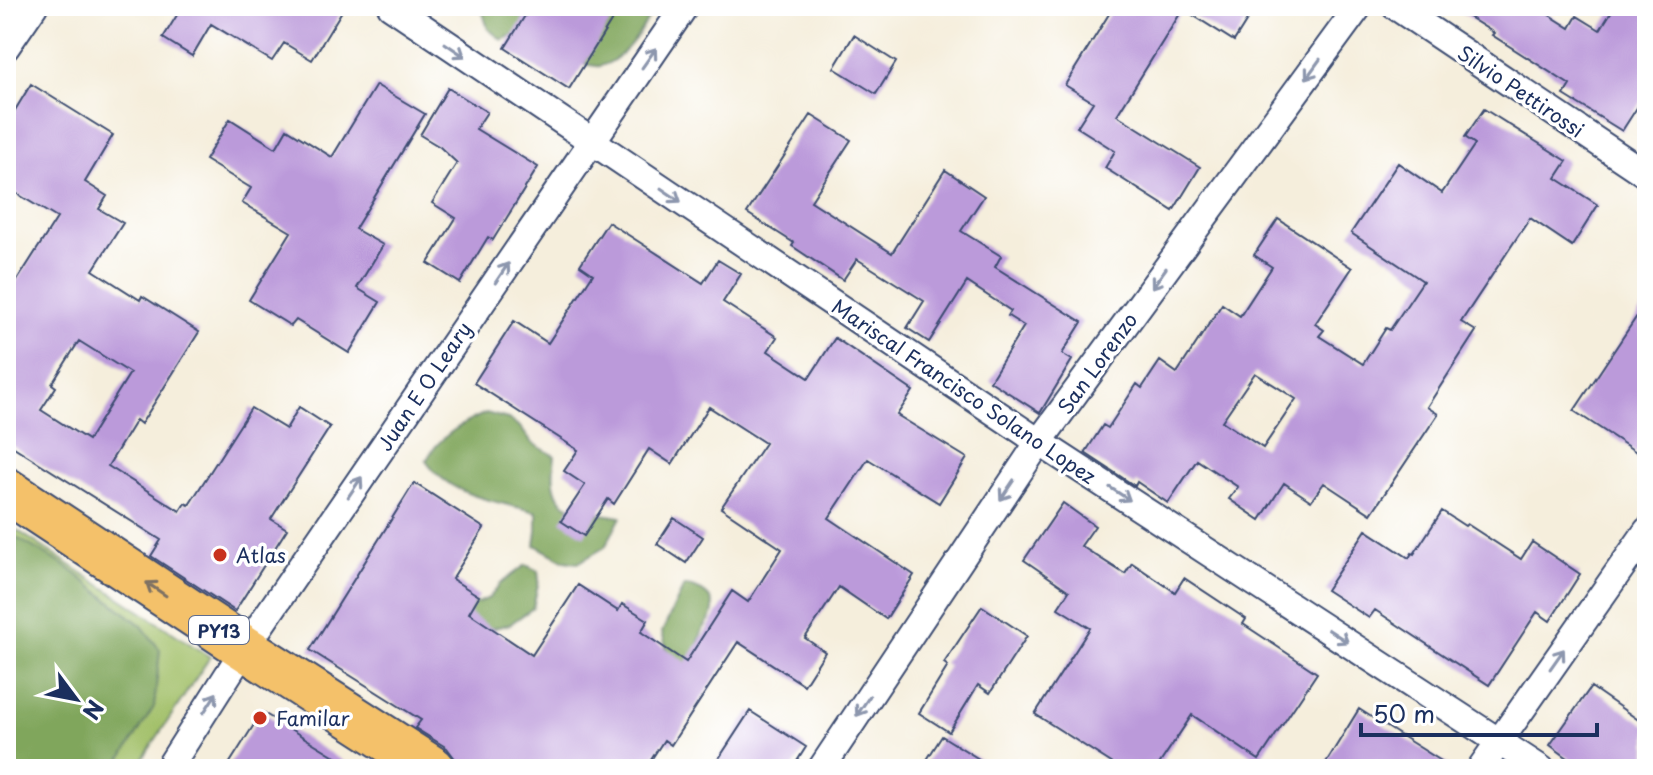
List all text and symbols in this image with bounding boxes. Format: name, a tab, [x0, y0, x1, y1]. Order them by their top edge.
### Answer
street label: Silvio Pettirossi	[1452, 38, 1590, 144]
one-way arrow	[444, 41, 466, 58]
one-way arrow	[641, 48, 657, 70]
one-way arrow	[1304, 58, 1321, 79]
one-way arrow	[659, 187, 682, 203]
one-way arrow	[494, 262, 510, 284]
one-way arrow	[1150, 267, 1167, 289]
street label: Mariscal Francisco Solano Lopez	[826, 291, 1102, 491]
street label: San Lorenzo	[1050, 306, 1144, 420]
street label: Juan E O Leary	[370, 315, 478, 457]
one-way arrow	[347, 477, 363, 499]
one-way arrow	[999, 478, 1015, 500]
one-way arrow	[1108, 487, 1131, 503]
place label: Atlas	[236, 540, 286, 570]
marker: Atlas	[211, 546, 229, 564]
one-way arrow	[146, 581, 168, 597]
road number: PY13	[189, 616, 249, 644]
one-way arrow	[1326, 629, 1349, 645]
one-way arrow	[1549, 649, 1565, 671]
north arrow	[36, 659, 116, 739]
scale bar	[1361, 687, 1597, 737]
one-way arrow	[203, 692, 219, 715]
text: N	[76, 694, 113, 727]
one-way arrow	[855, 694, 871, 717]
text: 50 m	[1373, 695, 1435, 731]
place label: Familar	[276, 703, 350, 733]
marker: Familar	[251, 709, 269, 727]

